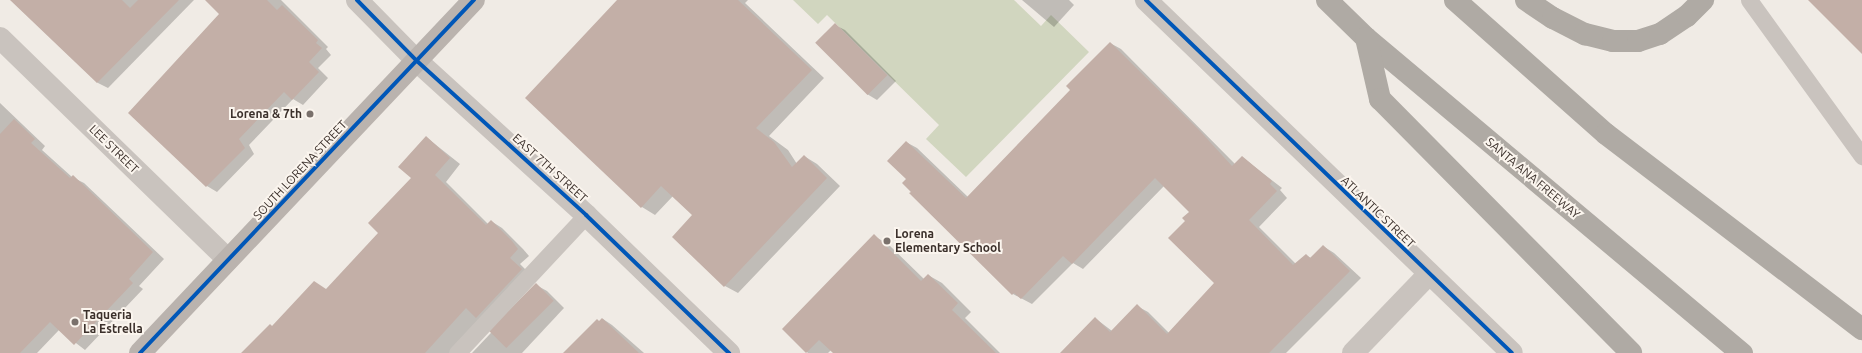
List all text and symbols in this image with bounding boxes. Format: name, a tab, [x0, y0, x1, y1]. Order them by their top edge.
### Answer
place label: Lorena & 7th	[230, 107, 302, 121]
marker: Lorena & 7th	[305, 109, 315, 119]
street label: SOUTH LORENA STREET	[250, 117, 350, 223]
street label: LEE STREET	[86, 122, 142, 176]
street label: EAST 7TH STREET	[510, 131, 590, 205]
street label: SANTA ANA FREEWAY	[1483, 134, 1583, 222]
street label: ATLANTIC STREET	[1338, 173, 1418, 251]
place label: Lorena Elementary School	[895, 227, 1001, 255]
marker: Lorena Elementary School	[882, 236, 892, 246]
place label: Taqueria La Estrella	[83, 308, 143, 336]
marker: Taqueria La Estrella	[70, 317, 80, 327]

